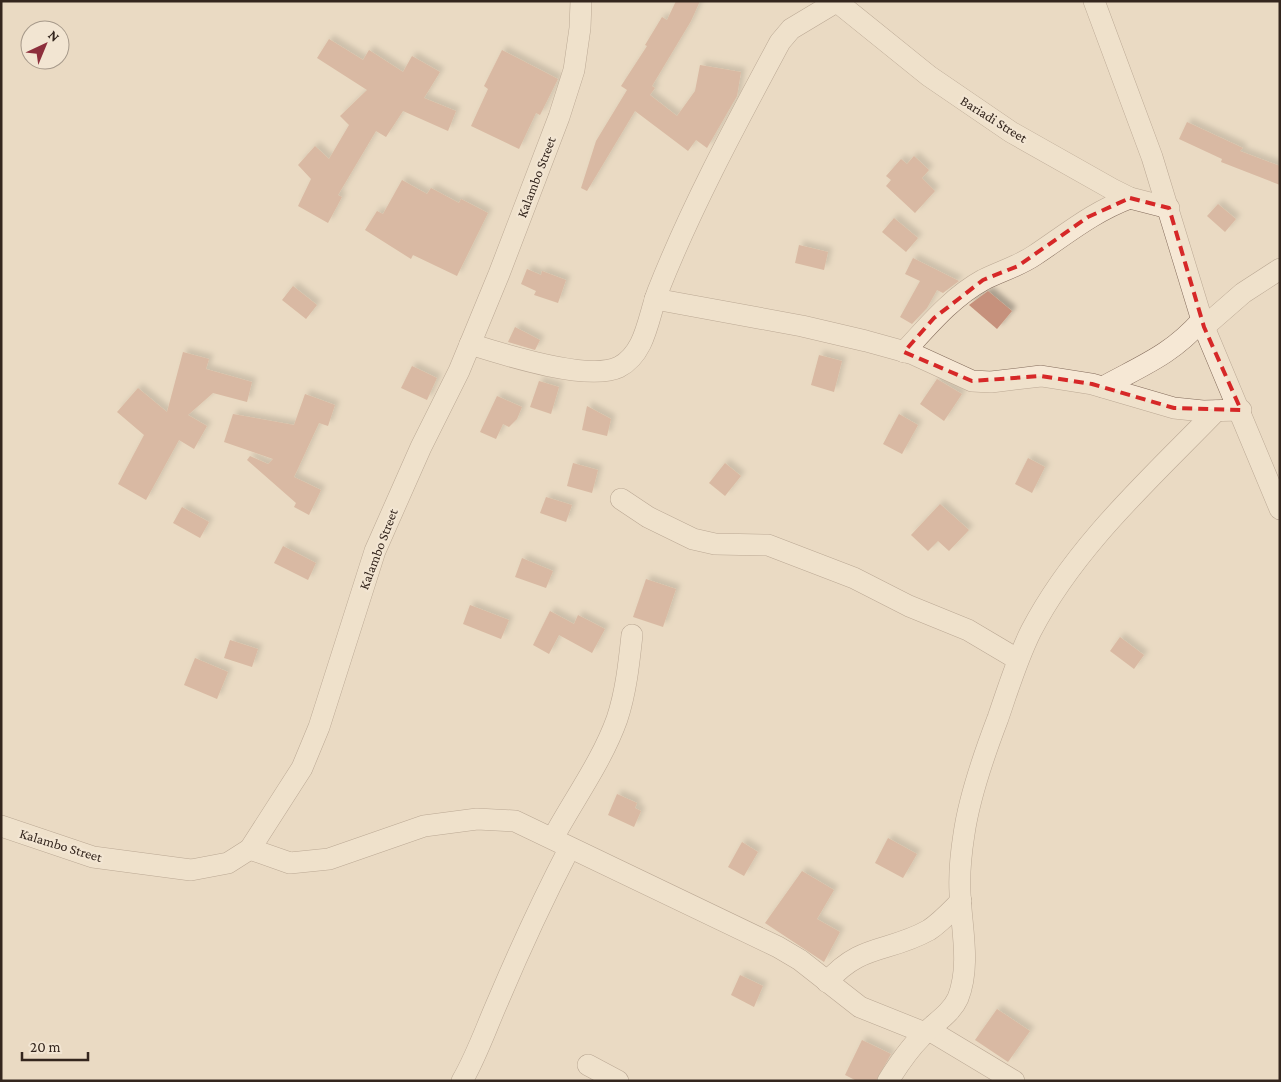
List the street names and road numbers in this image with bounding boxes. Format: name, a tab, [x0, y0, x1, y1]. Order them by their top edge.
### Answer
street label: Bariadi Street	[958, 92, 1031, 146]
street label: Kalambo Street	[513, 134, 559, 220]
street label: Kalambo Street	[355, 506, 401, 592]
street label: Kalambo Street	[18, 825, 104, 865]

